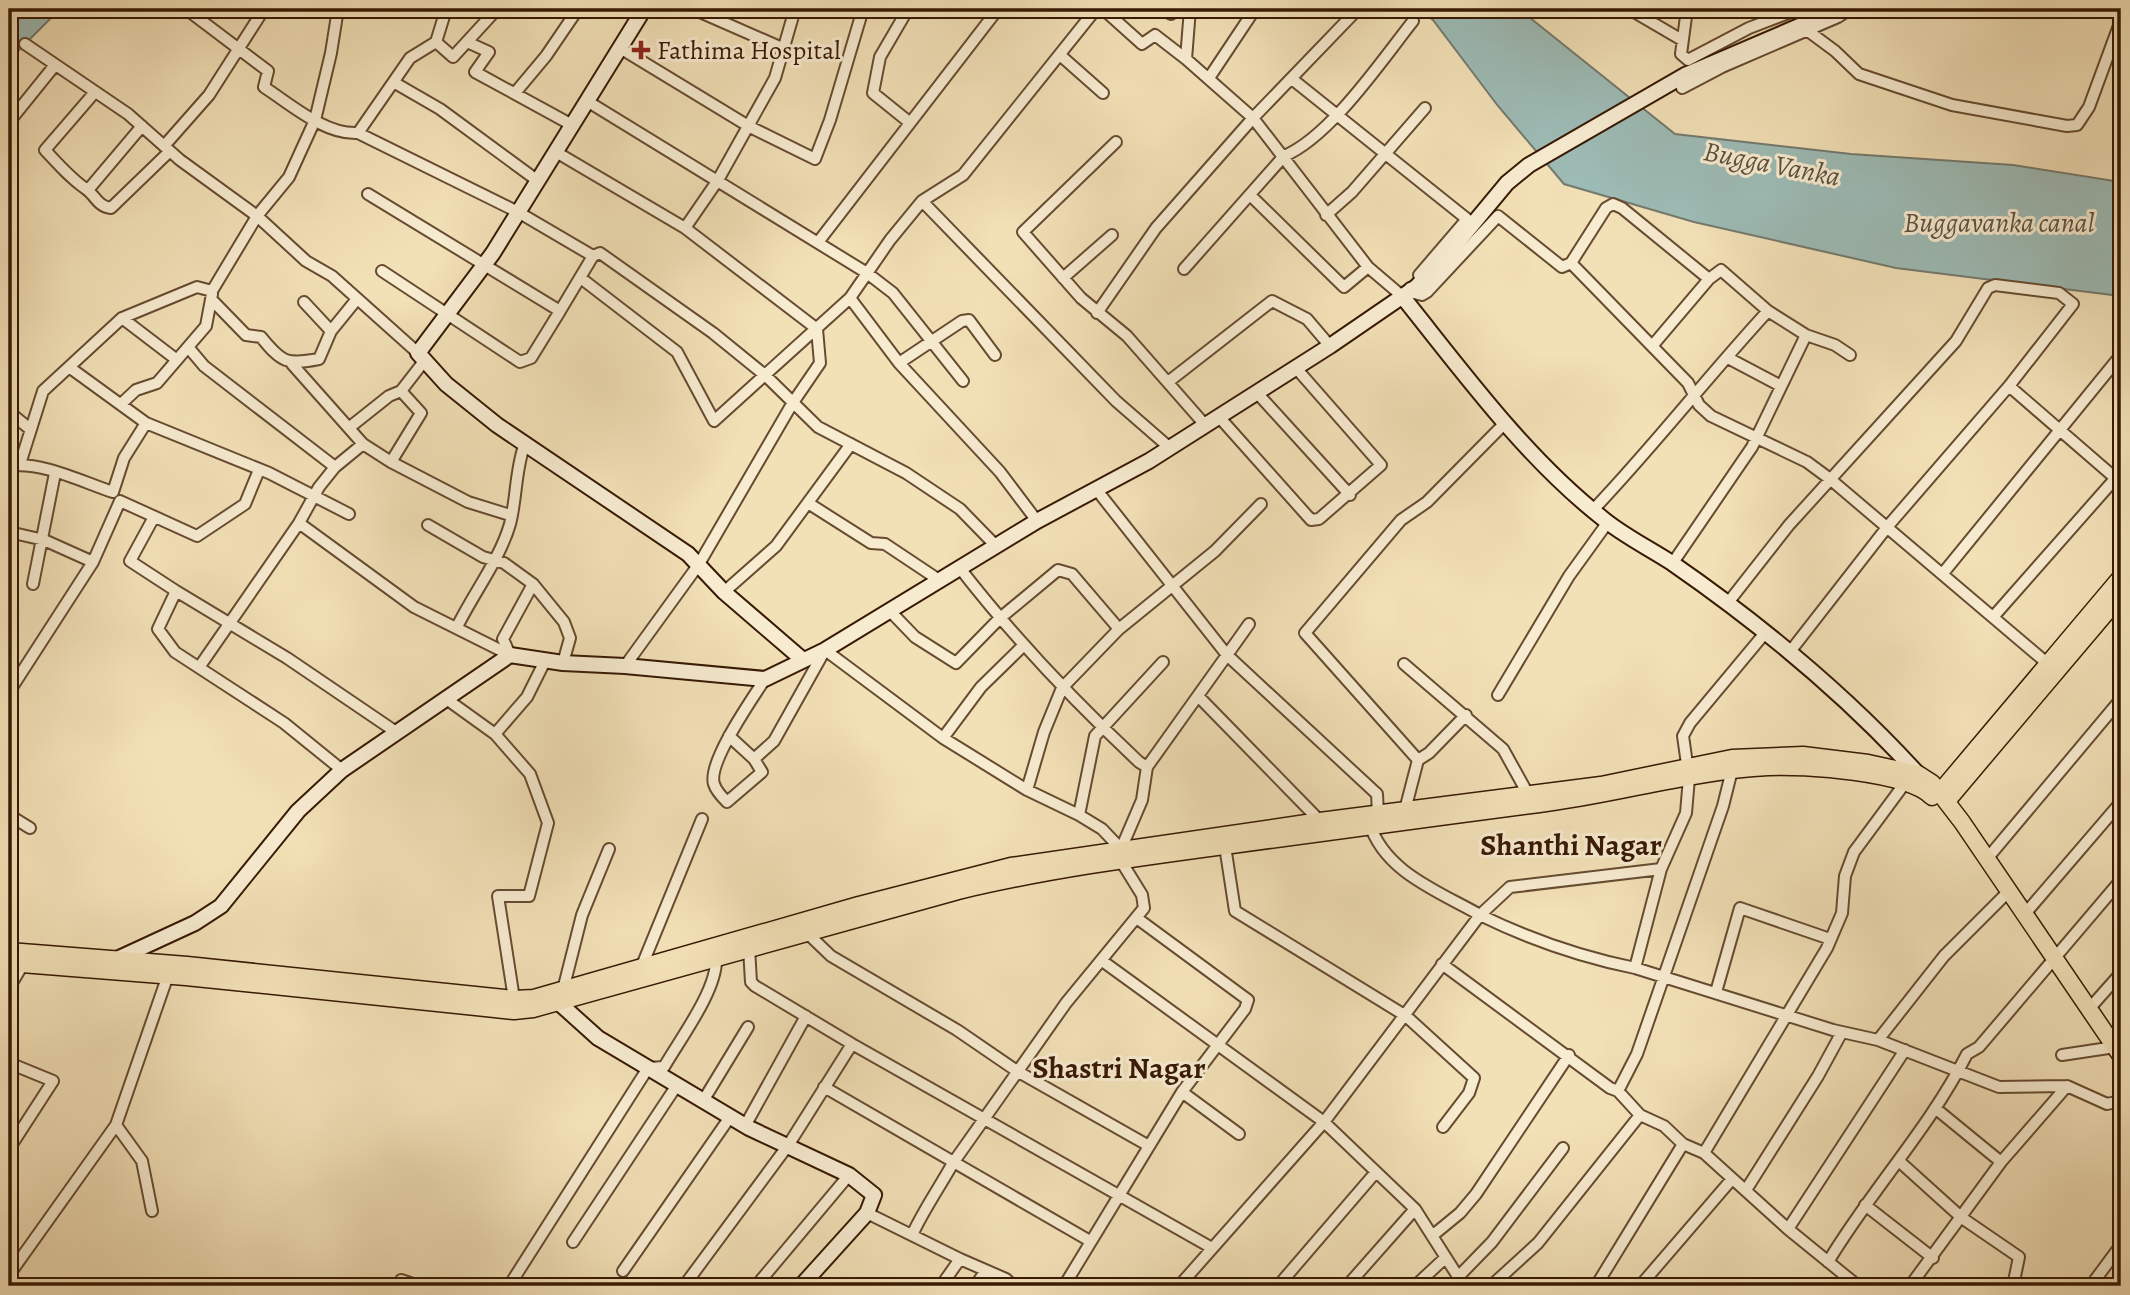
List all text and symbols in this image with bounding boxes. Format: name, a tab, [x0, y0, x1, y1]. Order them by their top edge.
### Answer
place label: Fathima Hospital	[657, 33, 841, 68]
marker: Fathima Hospital	[631, 40, 651, 60]
water label: Bugga Vanka	[1700, 132, 1843, 196]
water label: Buggavanka canal	[1903, 204, 2095, 242]
district label: Shanthi Nagar	[1480, 825, 1662, 865]
district label: Shastri Nagar	[1033, 1048, 1205, 1088]

